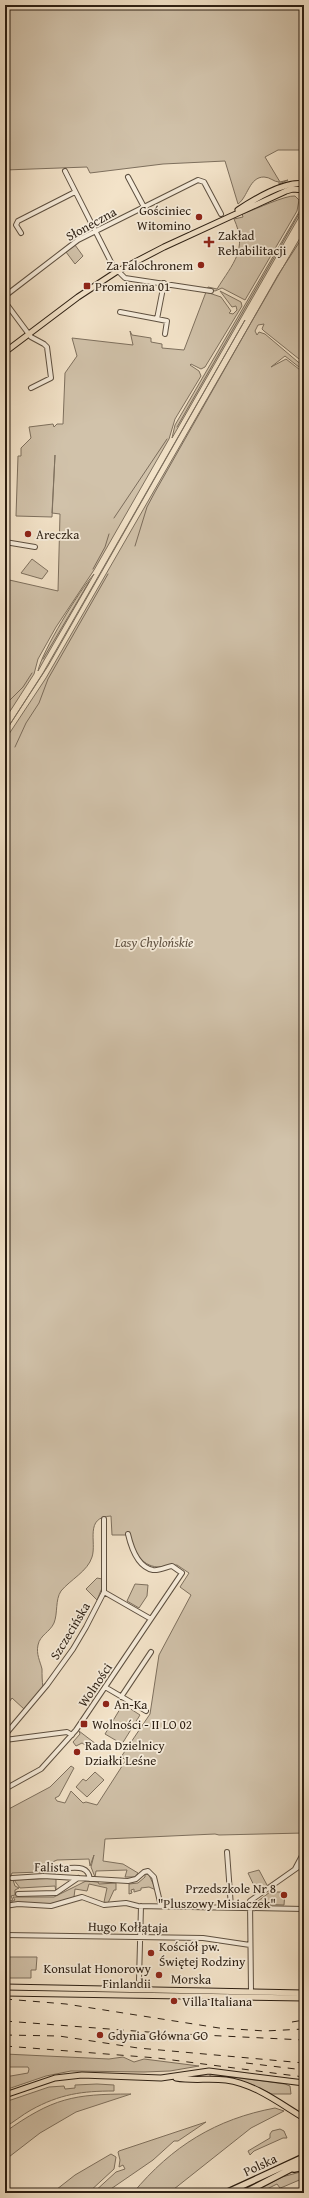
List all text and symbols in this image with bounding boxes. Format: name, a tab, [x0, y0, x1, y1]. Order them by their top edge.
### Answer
place label: Gościniec Witomino	[137, 201, 191, 235]
street label: Słoneczna	[62, 202, 120, 246]
marker: Gościniec Witomino	[194, 212, 204, 222]
place label: Zakład Rehabilitacji	[218, 226, 287, 260]
marker: Zakład Rehabilitacji	[203, 236, 215, 248]
place label: Za Falochronem	[106, 256, 193, 275]
marker: Za Falochronem	[196, 260, 206, 270]
place label: Promienna 01	[95, 277, 170, 296]
marker: Promienna 01	[82, 281, 92, 291]
place label: Areczka	[36, 525, 80, 544]
marker: Areczka	[23, 529, 33, 539]
park label: Lasy Chylońskie	[114, 933, 193, 952]
street label: Szczecińska	[45, 1598, 95, 1663]
street label: Wolności	[73, 1659, 117, 1711]
place label: An-Ka	[114, 1695, 148, 1714]
marker: An-Ka	[101, 1699, 111, 1709]
place label: Wolności - II LO 02	[92, 1715, 192, 1734]
marker: Wolności - II LO 02	[79, 1719, 89, 1729]
place label: Rada Dzielnicy Działki Leśne	[85, 1736, 165, 1770]
marker: Rada Dzielnicy Działki Leśne	[72, 1747, 82, 1757]
street label: Falista	[34, 1857, 71, 1877]
place label: Przedszkole Nr 8 "Pluszowy Misiaczek"	[158, 1879, 276, 1913]
marker: Przedszkole Nr 8 "Pluszowy Misiaczek"	[279, 1890, 289, 1900]
street label: Hugo Kołłątaja	[88, 1917, 169, 1937]
place label: Kościół pw. Świętej Rodziny	[159, 1937, 246, 1971]
marker: Kościół pw. Świętej Rodziny	[146, 1948, 156, 1958]
place label: Konsulat Honorowy Finlandii	[43, 1959, 152, 1993]
street label: Morska	[171, 1969, 212, 1989]
marker: Konsulat Honorowy Finlandii	[154, 1970, 164, 1980]
place label: Villa Italiana	[182, 1992, 253, 2011]
marker: Villa Italiana	[169, 1996, 179, 2006]
place label: Gdynia Główna GO	[108, 2026, 208, 2045]
marker: Gdynia Główna GO	[95, 2030, 105, 2040]
street label: Polska	[240, 2149, 281, 2181]

